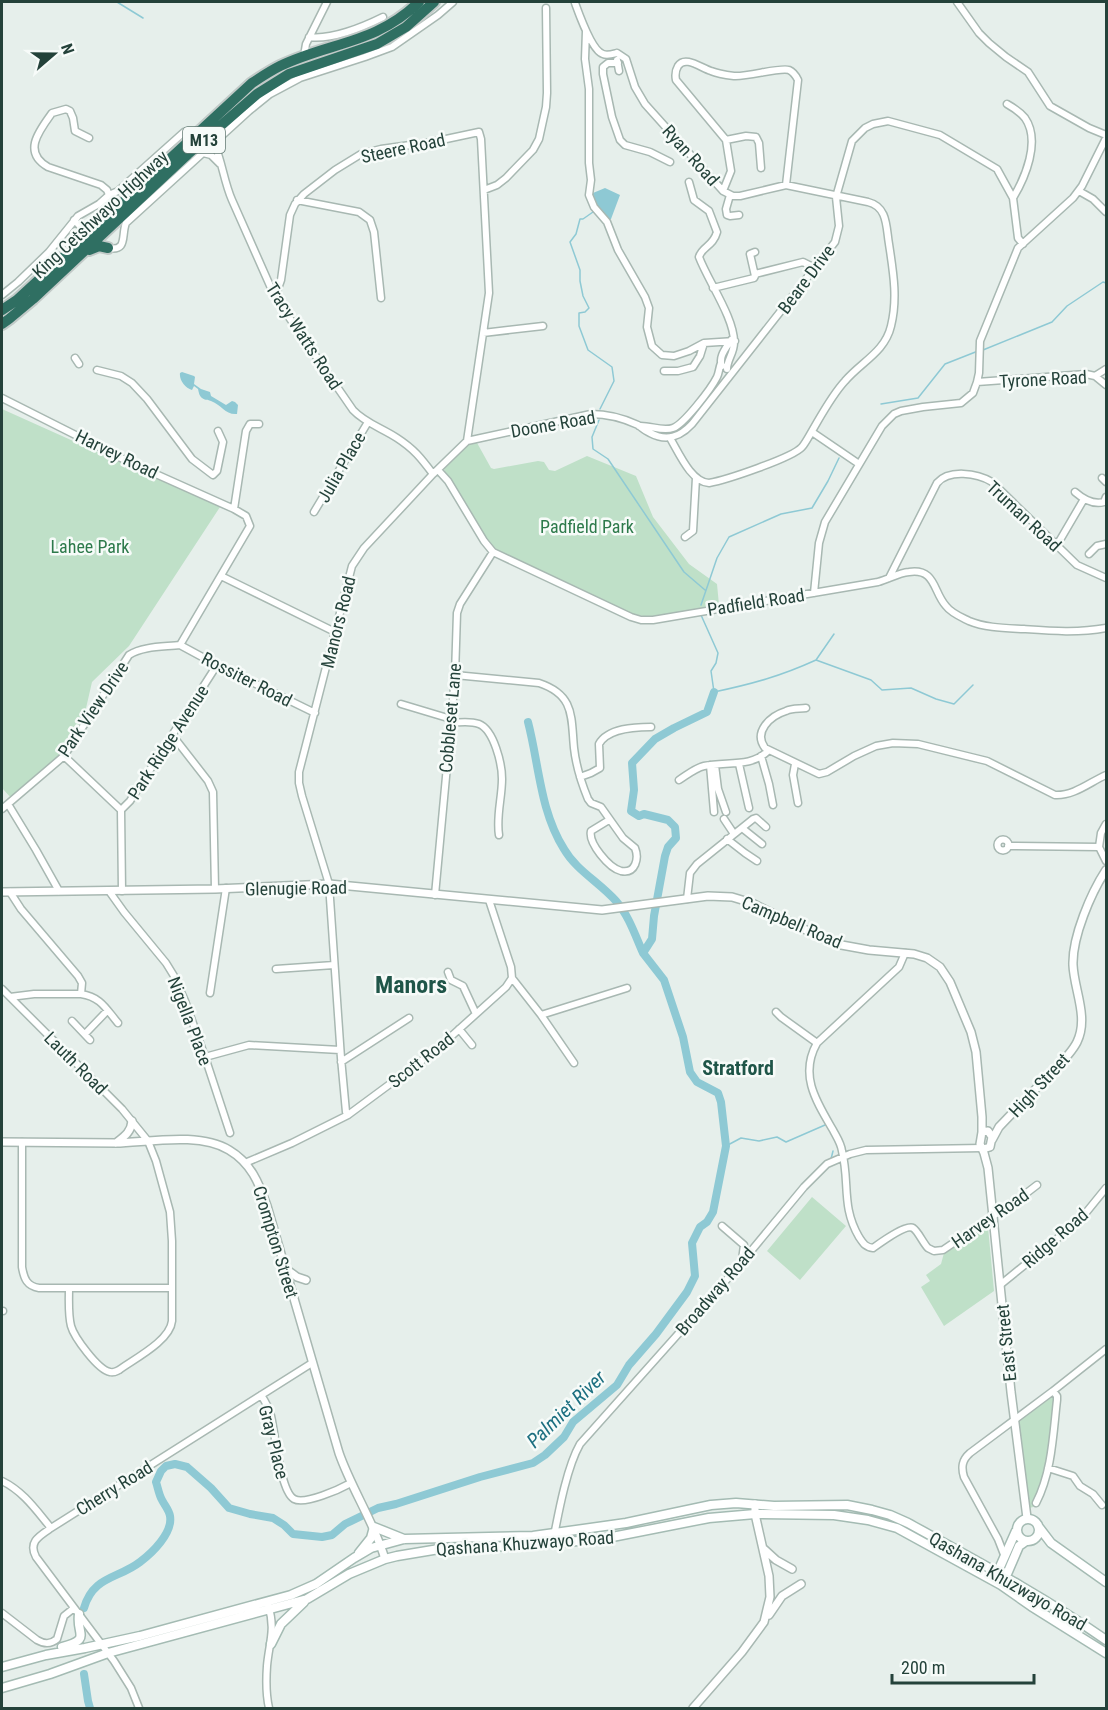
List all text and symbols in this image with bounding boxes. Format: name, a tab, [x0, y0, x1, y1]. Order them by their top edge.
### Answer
north arrow	[24, 24, 84, 84]
text: N	[57, 41, 78, 57]
street label: Ryan Road	[658, 120, 724, 190]
road number: M13	[183, 127, 225, 153]
street label: Steere Road	[359, 129, 447, 167]
street label: King Cetshwayo Highway	[28, 145, 173, 282]
street label: Beare Drive	[773, 240, 839, 318]
street label: Tracy Watts Road	[262, 278, 346, 394]
street label: Tyrone Road	[999, 366, 1087, 392]
street label: Doone Road	[509, 406, 597, 442]
street label: Harvey Road	[72, 425, 162, 483]
street label: Julia Place	[312, 428, 370, 506]
street label: Truman Road	[982, 476, 1066, 556]
park label: Padfield Park	[540, 516, 634, 537]
park label: Lahee Park	[51, 536, 129, 557]
street label: Manors Road	[316, 574, 360, 670]
street label: Padfield Road	[706, 584, 806, 620]
street label: Rossiter Road	[198, 647, 296, 711]
street label: Park View Drive	[53, 657, 133, 761]
street label: Cobbleset Lane	[435, 662, 465, 774]
street label: Park Ridge Avenue	[123, 681, 213, 803]
street label: Glenugie Road	[245, 877, 347, 899]
street label: Campbell Road	[739, 891, 845, 953]
district label: Manors	[375, 971, 447, 999]
street label: Nigella Place	[164, 974, 216, 1068]
street label: Lauth Road	[40, 1027, 112, 1099]
street label: Scott Road	[384, 1028, 458, 1092]
street label: High Street	[1004, 1049, 1074, 1121]
district label: Stratford	[702, 1056, 774, 1080]
street label: Crompton Street	[249, 1183, 303, 1301]
street label: Harvey Road	[947, 1184, 1033, 1252]
street label: Ridge Road	[1018, 1204, 1092, 1272]
street label: Broadway Road	[671, 1243, 759, 1339]
street label: East Street	[992, 1303, 1020, 1383]
water label: Palmiet River	[521, 1365, 611, 1453]
street label: Gray Place	[255, 1403, 293, 1481]
street label: Cherry Road	[72, 1456, 156, 1520]
street label: Qashana Khuzwayo Road	[435, 1526, 615, 1560]
street label: Qashana Khuzwayo Road	[925, 1527, 1091, 1635]
scale bar	[892, 1647, 1034, 1685]
text: 200 m	[901, 1657, 945, 1678]

